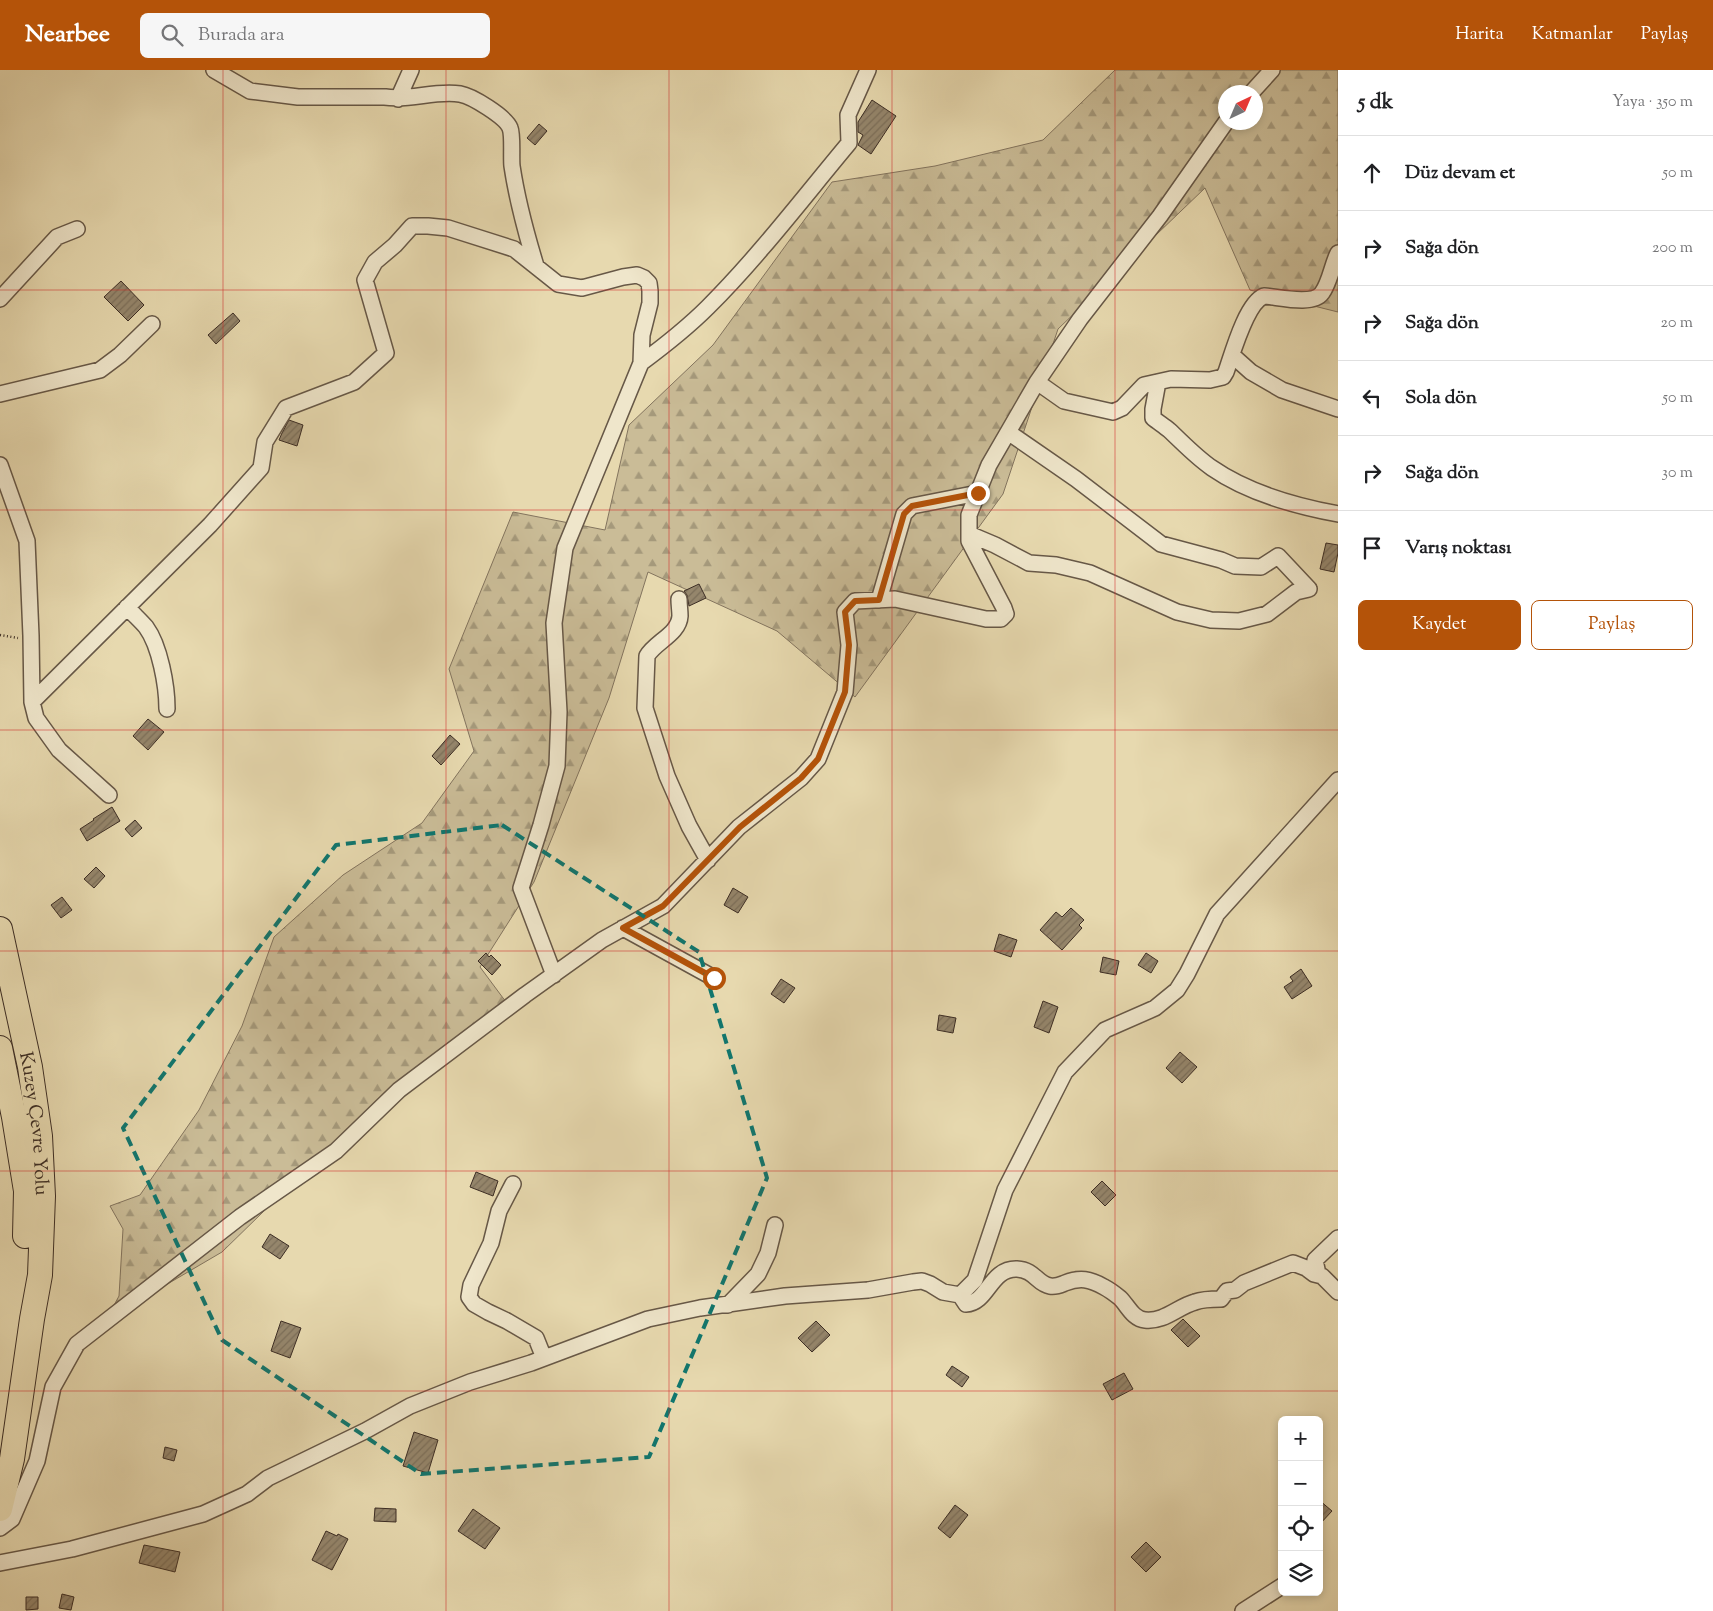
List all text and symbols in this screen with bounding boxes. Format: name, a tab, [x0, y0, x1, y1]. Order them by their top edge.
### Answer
search box	[140, 13, 490, 58]
text: Nearbee	[25, 18, 110, 52]
icon: search	[158, 21, 186, 49]
text: Burada ara	[198, 22, 284, 49]
text: Harita	[1455, 22, 1504, 48]
text: Katmanlar	[1532, 22, 1613, 48]
text: Paylaş	[1641, 22, 1688, 48]
north arrow	[1218, 85, 1263, 130]
text: 5 dk	[1358, 88, 1393, 118]
text: Yaya · 350 m	[1612, 91, 1693, 114]
icon: ahead	[1358, 159, 1386, 187]
text: Düz devam et	[1405, 160, 1515, 187]
text: 50 m	[1662, 162, 1693, 185]
icon: right	[1358, 234, 1386, 262]
text: Sağa dön	[1405, 235, 1479, 262]
text: 200 m	[1652, 237, 1693, 260]
icon: right	[1358, 309, 1386, 337]
text: Sağa dön	[1405, 310, 1479, 337]
text: 20 m	[1660, 312, 1693, 335]
icon: left	[1358, 384, 1386, 412]
text: Sola dön	[1405, 385, 1477, 412]
text: 50 m	[1662, 387, 1693, 410]
icon: right	[1358, 459, 1386, 487]
text: Sağa dön	[1405, 460, 1479, 487]
text: 30 m	[1662, 462, 1693, 485]
route end	[967, 482, 990, 505]
icon: arrive	[1358, 534, 1386, 562]
text: Varış noktası	[1405, 535, 1511, 562]
button: Kaydet	[1358, 600, 1521, 650]
button: Paylaş	[1531, 600, 1693, 650]
route start	[703, 967, 726, 990]
street label: Kuzey Çevre Yolu	[11, 1049, 54, 1196]
map controls	[1278, 1416, 1323, 1596]
button: +	[1278, 1416, 1323, 1461]
button: −	[1278, 1461, 1323, 1506]
button: locate	[1278, 1506, 1323, 1551]
button: layers	[1278, 1551, 1323, 1596]

